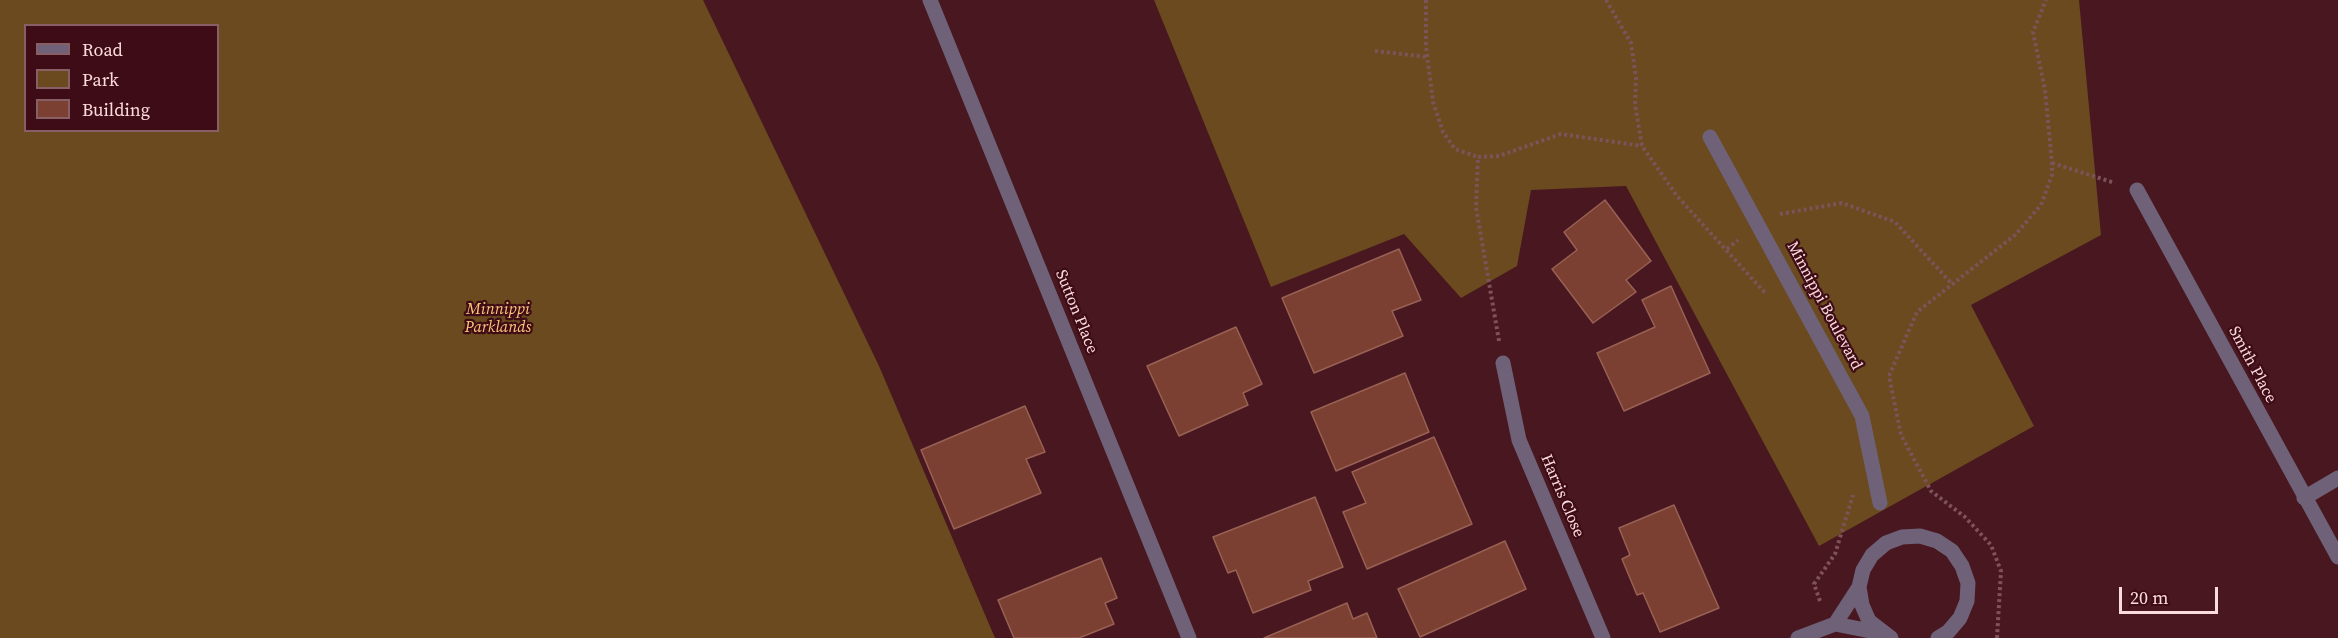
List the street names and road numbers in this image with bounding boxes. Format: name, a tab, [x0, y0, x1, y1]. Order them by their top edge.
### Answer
street label: Minnippi Boulevard	[1782, 239, 1866, 373]
street label: Sutton Place	[1051, 267, 1101, 357]
street label: Smith Place	[2224, 323, 2280, 407]
street label: Harris Close	[1536, 452, 1588, 540]

